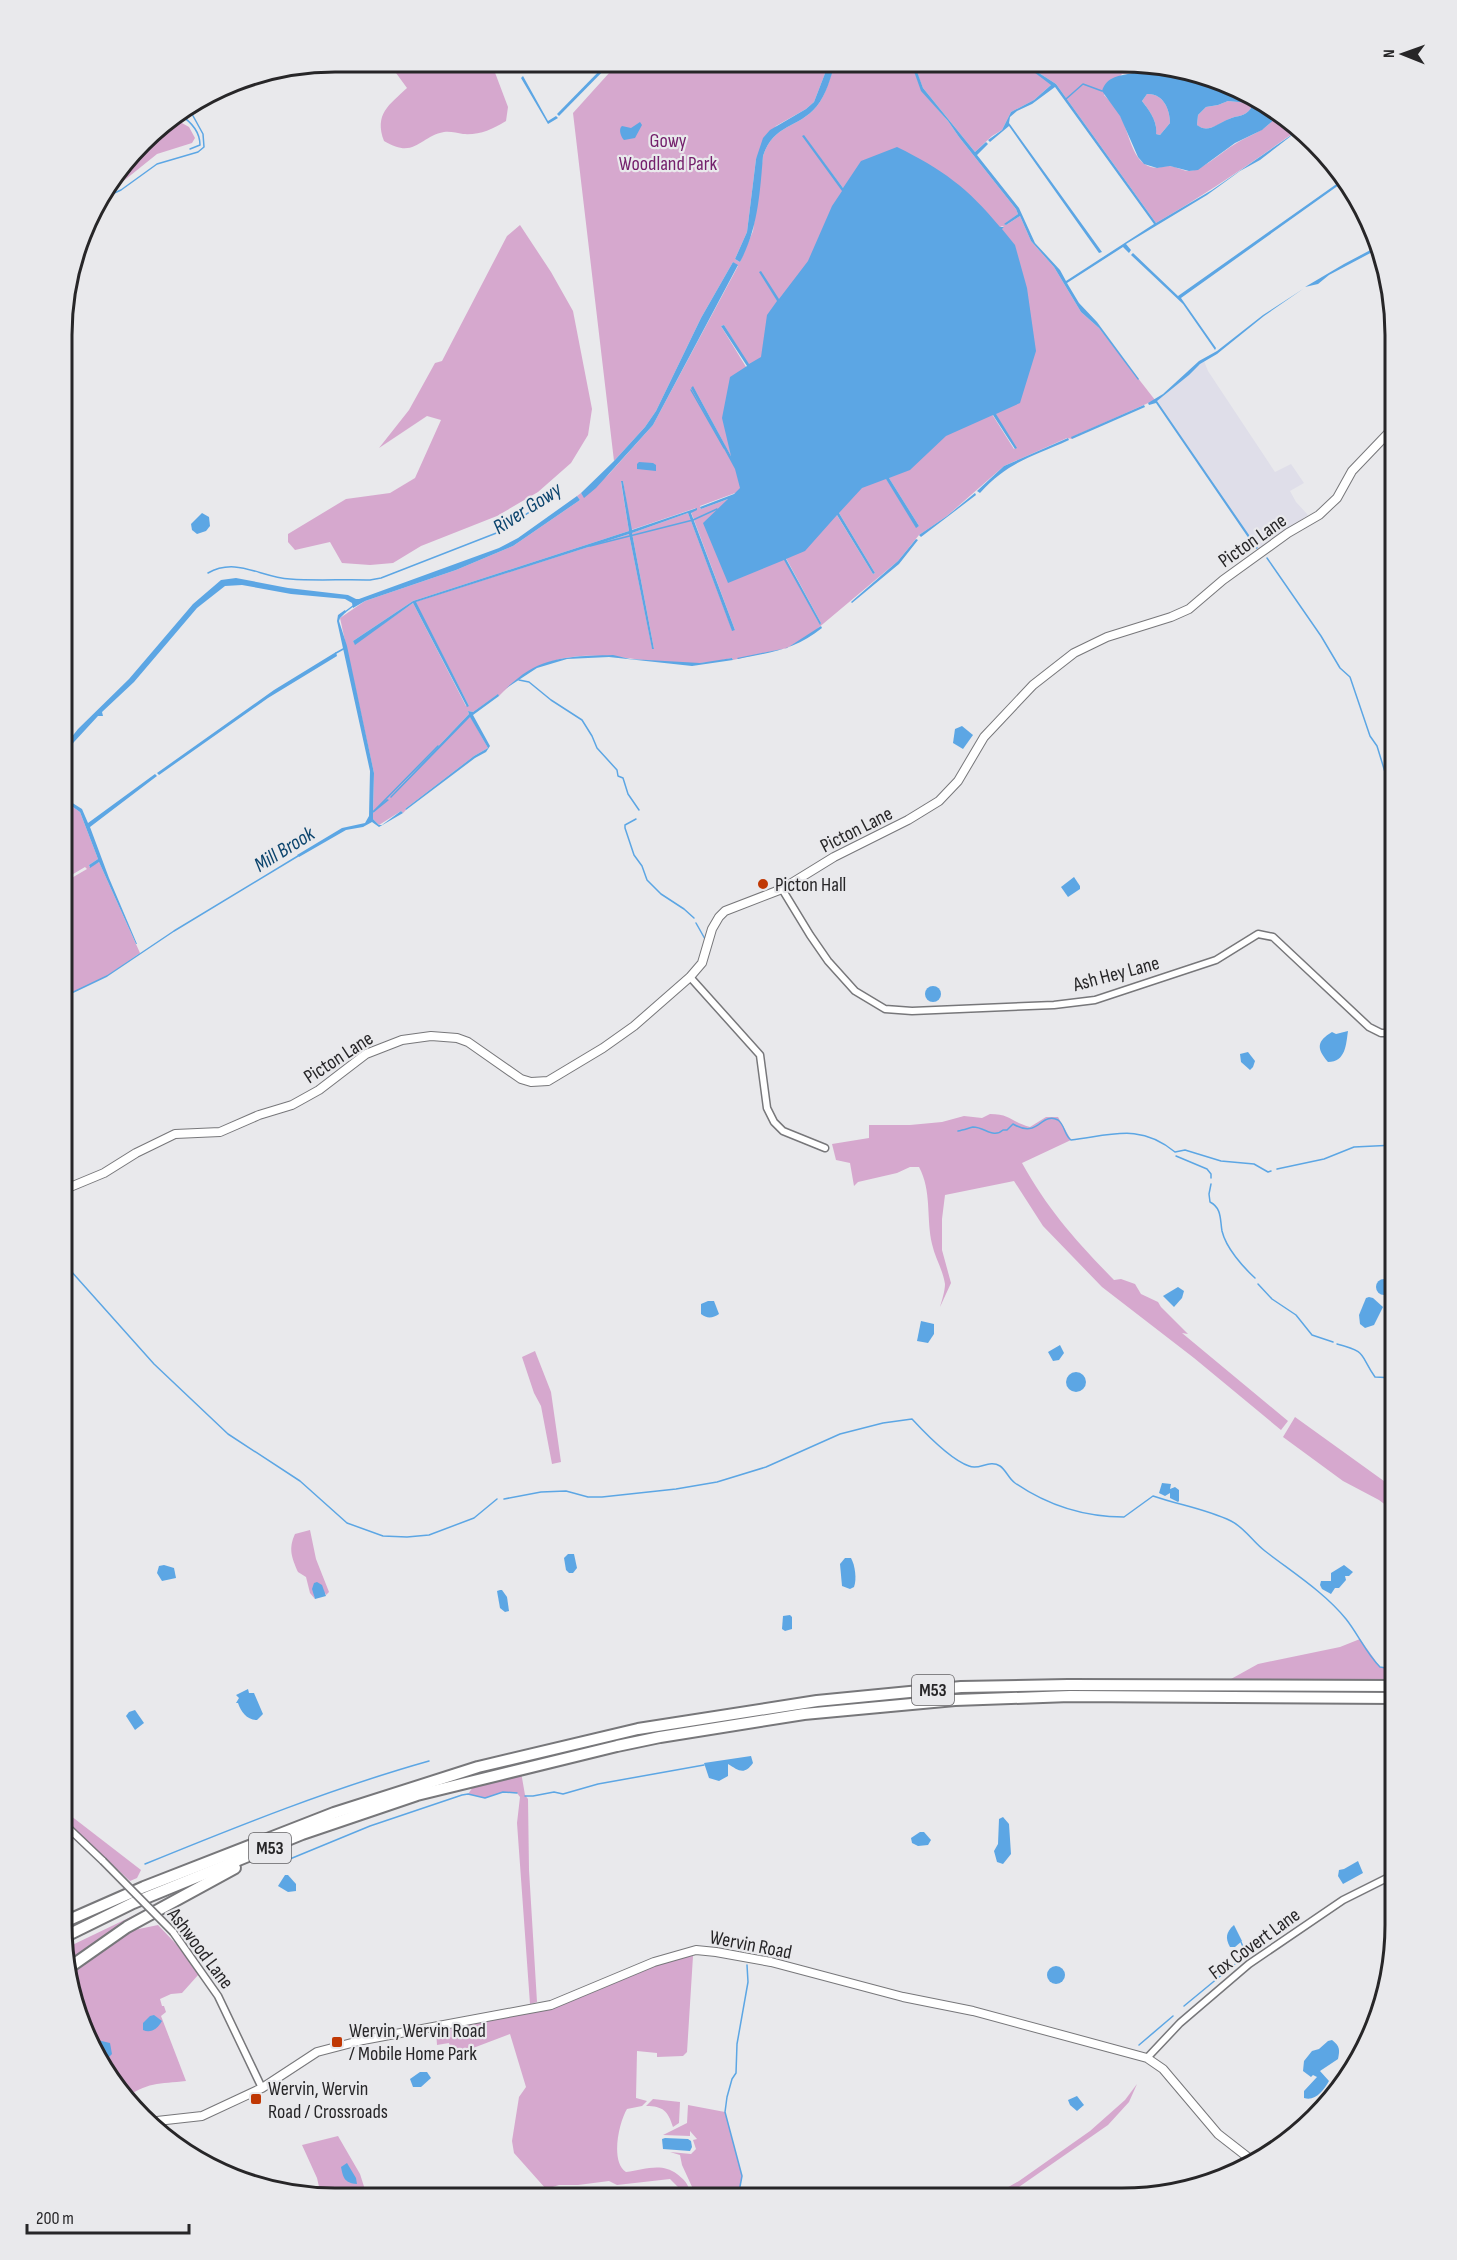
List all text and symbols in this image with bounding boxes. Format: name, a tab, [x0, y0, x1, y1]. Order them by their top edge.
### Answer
north arrow	[1373, 24, 1433, 84]
text: N	[1380, 49, 1399, 58]
park label: Gowy Woodland Park	[619, 129, 718, 176]
water label: River Gowy	[488, 476, 567, 540]
street label: Picton Lane	[1214, 509, 1291, 573]
street label: Picton Lane	[816, 802, 897, 858]
water label: Mill Brook	[249, 821, 320, 878]
place label: Picton Hall	[775, 873, 846, 897]
marker: Picton Hall	[756, 877, 770, 891]
street label: Ash Hey Lane	[1070, 951, 1162, 997]
street label: Picton Lane	[299, 1027, 378, 1089]
road number: M53	[912, 1675, 954, 1705]
road number: M53	[249, 1833, 291, 1863]
street label: Ashwood Lane	[161, 1903, 238, 1994]
street label: Fox Covert Lane	[1205, 1903, 1305, 1985]
street label: Wervin Road	[708, 1925, 794, 1965]
place label: Wervin, Wervin Road / Mobile Home Park	[349, 2019, 486, 2066]
marker: Wervin, Wervin Road / Mobile Home Park	[330, 2035, 344, 2049]
place label: Wervin, Wervin Road / Crossroads	[268, 2077, 388, 2124]
marker: Wervin, Wervin Road / Crossroads	[249, 2092, 263, 2106]
scale bar	[27, 2197, 189, 2235]
text: 200 m	[36, 2208, 74, 2229]

